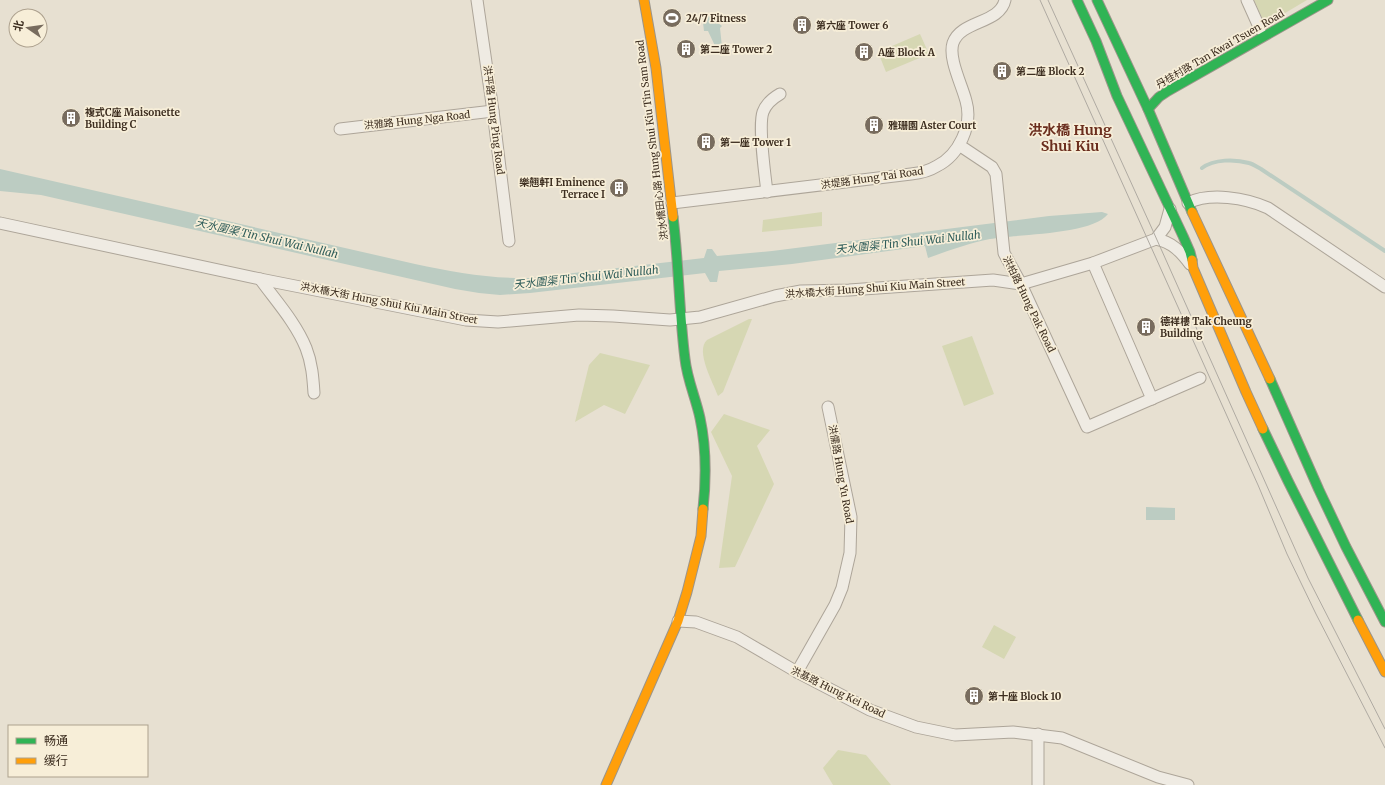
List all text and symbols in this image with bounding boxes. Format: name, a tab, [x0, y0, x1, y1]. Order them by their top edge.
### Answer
sports icon: 24/7 Fitness	[661, 7, 683, 29]
street label: 丹桂村路 Tan Kwai Tsuen Road	[1154, 7, 1286, 91]
north arrow	[8, 8, 48, 48]
place label: 24/7 Fitness	[686, 12, 746, 25]
building icon: 第六座 Tower 6	[791, 14, 813, 36]
text: 北	[10, 19, 26, 33]
place label: 第六座 Tower 6	[816, 19, 888, 32]
building icon: 第二座 Tower 2	[675, 38, 697, 60]
street label: 洪水橋田心路 Hung Shui Kiu Tin Sam Road	[633, 39, 671, 241]
building icon: A座 Block A	[853, 41, 875, 63]
place label: 第二座 Tower 2	[700, 43, 772, 56]
place label: A座 Block A	[877, 46, 936, 59]
building icon: 第二座 Block 2	[991, 60, 1013, 82]
street label: 洪平路 Hung Ping Road	[481, 65, 507, 175]
place label: 第二座 Block 2	[1016, 65, 1085, 78]
place label: 複式C座 Maisonette Building C	[85, 106, 180, 131]
building icon: 複式C座 Maisonette Building C	[60, 107, 82, 129]
street label: 洪雅路 Hung Nga Road	[363, 108, 471, 132]
building icon: 雅珊園 Aster Court	[863, 114, 885, 136]
place label: 雅珊園 Aster Court	[888, 119, 976, 132]
district label: 洪水橋 Hung Shui Kiu	[1028, 121, 1112, 155]
building icon: 第一座 Tower 1	[695, 131, 717, 153]
place label: 第一座 Tower 1	[720, 136, 791, 149]
street label: 洪堤路 Hung Tai Road	[820, 164, 924, 192]
place label: 樂翹軒I Eminence Terrace I	[519, 176, 606, 201]
building icon: 樂翹軒I Eminence Terrace I	[608, 177, 630, 199]
water label: 天水圍渠 Tin Shui Wai Nullah	[194, 215, 340, 261]
water label: 天水圍渠 Tin Shui Wai Nullah	[835, 227, 981, 257]
street label: 洪柏路 Hung Pak Road	[1000, 254, 1058, 354]
water label: 天水圍渠 Tin Shui Wai Nullah	[513, 262, 659, 292]
street label: 洪水橋大街 Hung Shui Kiu Main Street	[784, 275, 966, 301]
street label: 洪水橋大街 Hung Shui Kiu Main Street	[299, 279, 479, 327]
place label: 德祥樓 Tak Cheung Building	[1160, 315, 1252, 340]
building icon: 德祥樓 Tak Cheung Building	[1135, 316, 1157, 338]
street label: 洪儒路 Hung Yu Road	[826, 424, 856, 524]
street label: 洪基路 Hung Kei Road	[789, 663, 887, 721]
building icon: 第十座 Block 10	[963, 685, 985, 707]
place label: 第十座 Block 10	[988, 690, 1062, 703]
legend	[8, 725, 148, 777]
text: 畅通	[44, 733, 68, 748]
text: 缓行	[44, 753, 68, 768]

